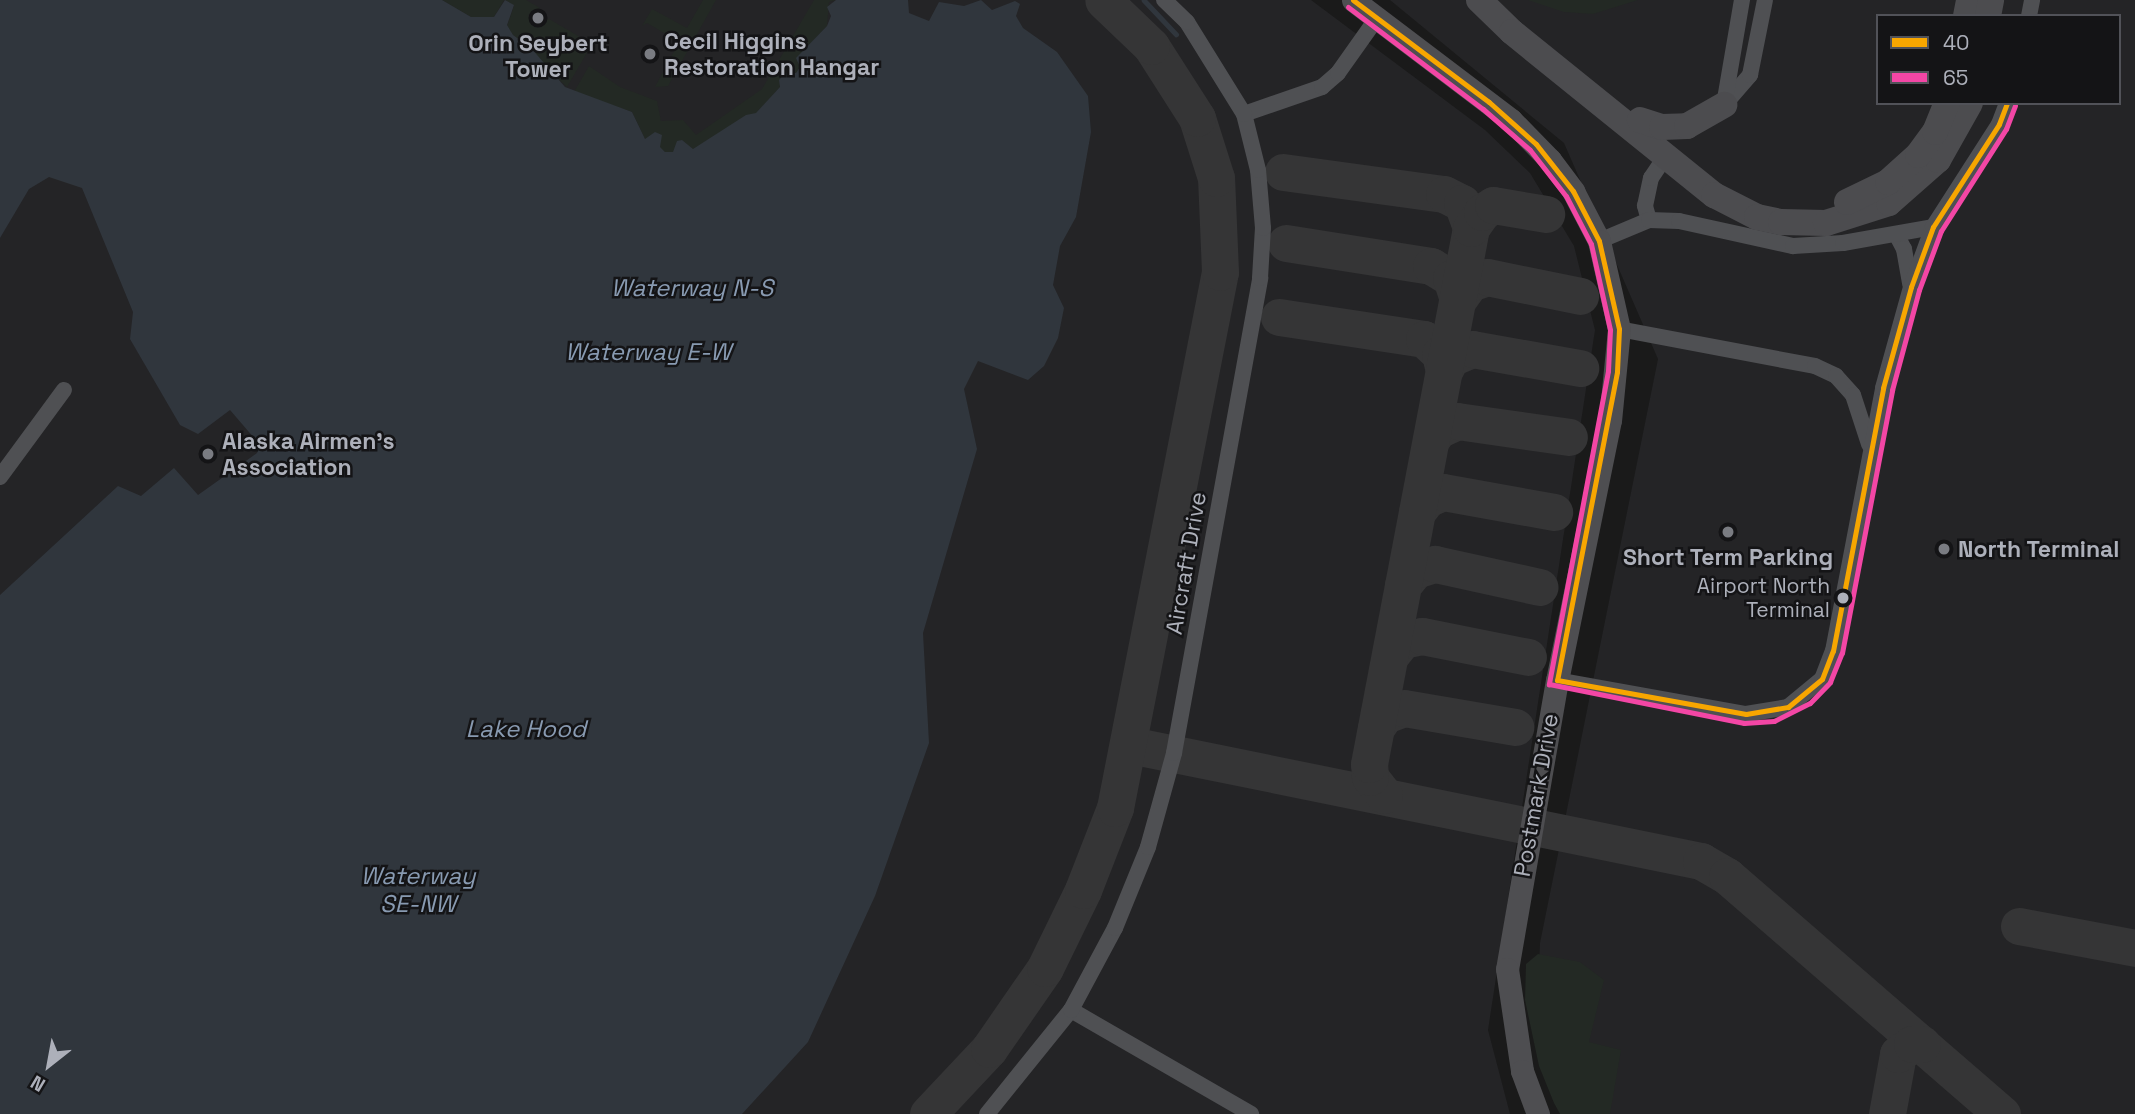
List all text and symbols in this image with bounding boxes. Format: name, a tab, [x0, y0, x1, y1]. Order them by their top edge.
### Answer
marker: Orin Seybert Tower	[530, 10, 546, 26]
legend	[1876, 14, 2121, 105]
place label: Cecil Higgins Restoration Hangar	[664, 27, 879, 81]
place label: Orin Seybert Tower	[468, 29, 608, 83]
text: 40	[1943, 29, 1970, 56]
marker: Cecil Higgins Restoration Hangar	[642, 46, 658, 62]
text: 65	[1943, 64, 1968, 91]
water label: Waterway N-S	[611, 274, 773, 302]
water label: Waterway E-W	[565, 338, 731, 366]
place label: Alaska Airmen's Association	[222, 427, 395, 481]
marker: Alaska Airmen's Association	[200, 446, 216, 462]
street label: Aircraft Drive	[1160, 490, 1212, 636]
marker: Short Term Parking	[1720, 524, 1736, 540]
place label: North Terminal	[1958, 535, 2120, 563]
marker: North Terminal	[1936, 541, 1952, 557]
place label: Short Term Parking	[1623, 543, 1833, 571]
place label: Airport North Terminal	[1697, 573, 1830, 623]
marker: Airport North Terminal	[1836, 591, 1850, 605]
street label: Postmark Drive	[1508, 711, 1564, 879]
water label: Lake Hood	[466, 715, 586, 743]
water label: Waterway SE-NW	[361, 862, 475, 918]
north arrow	[14, 1030, 84, 1100]
text: N	[26, 1069, 50, 1097]

